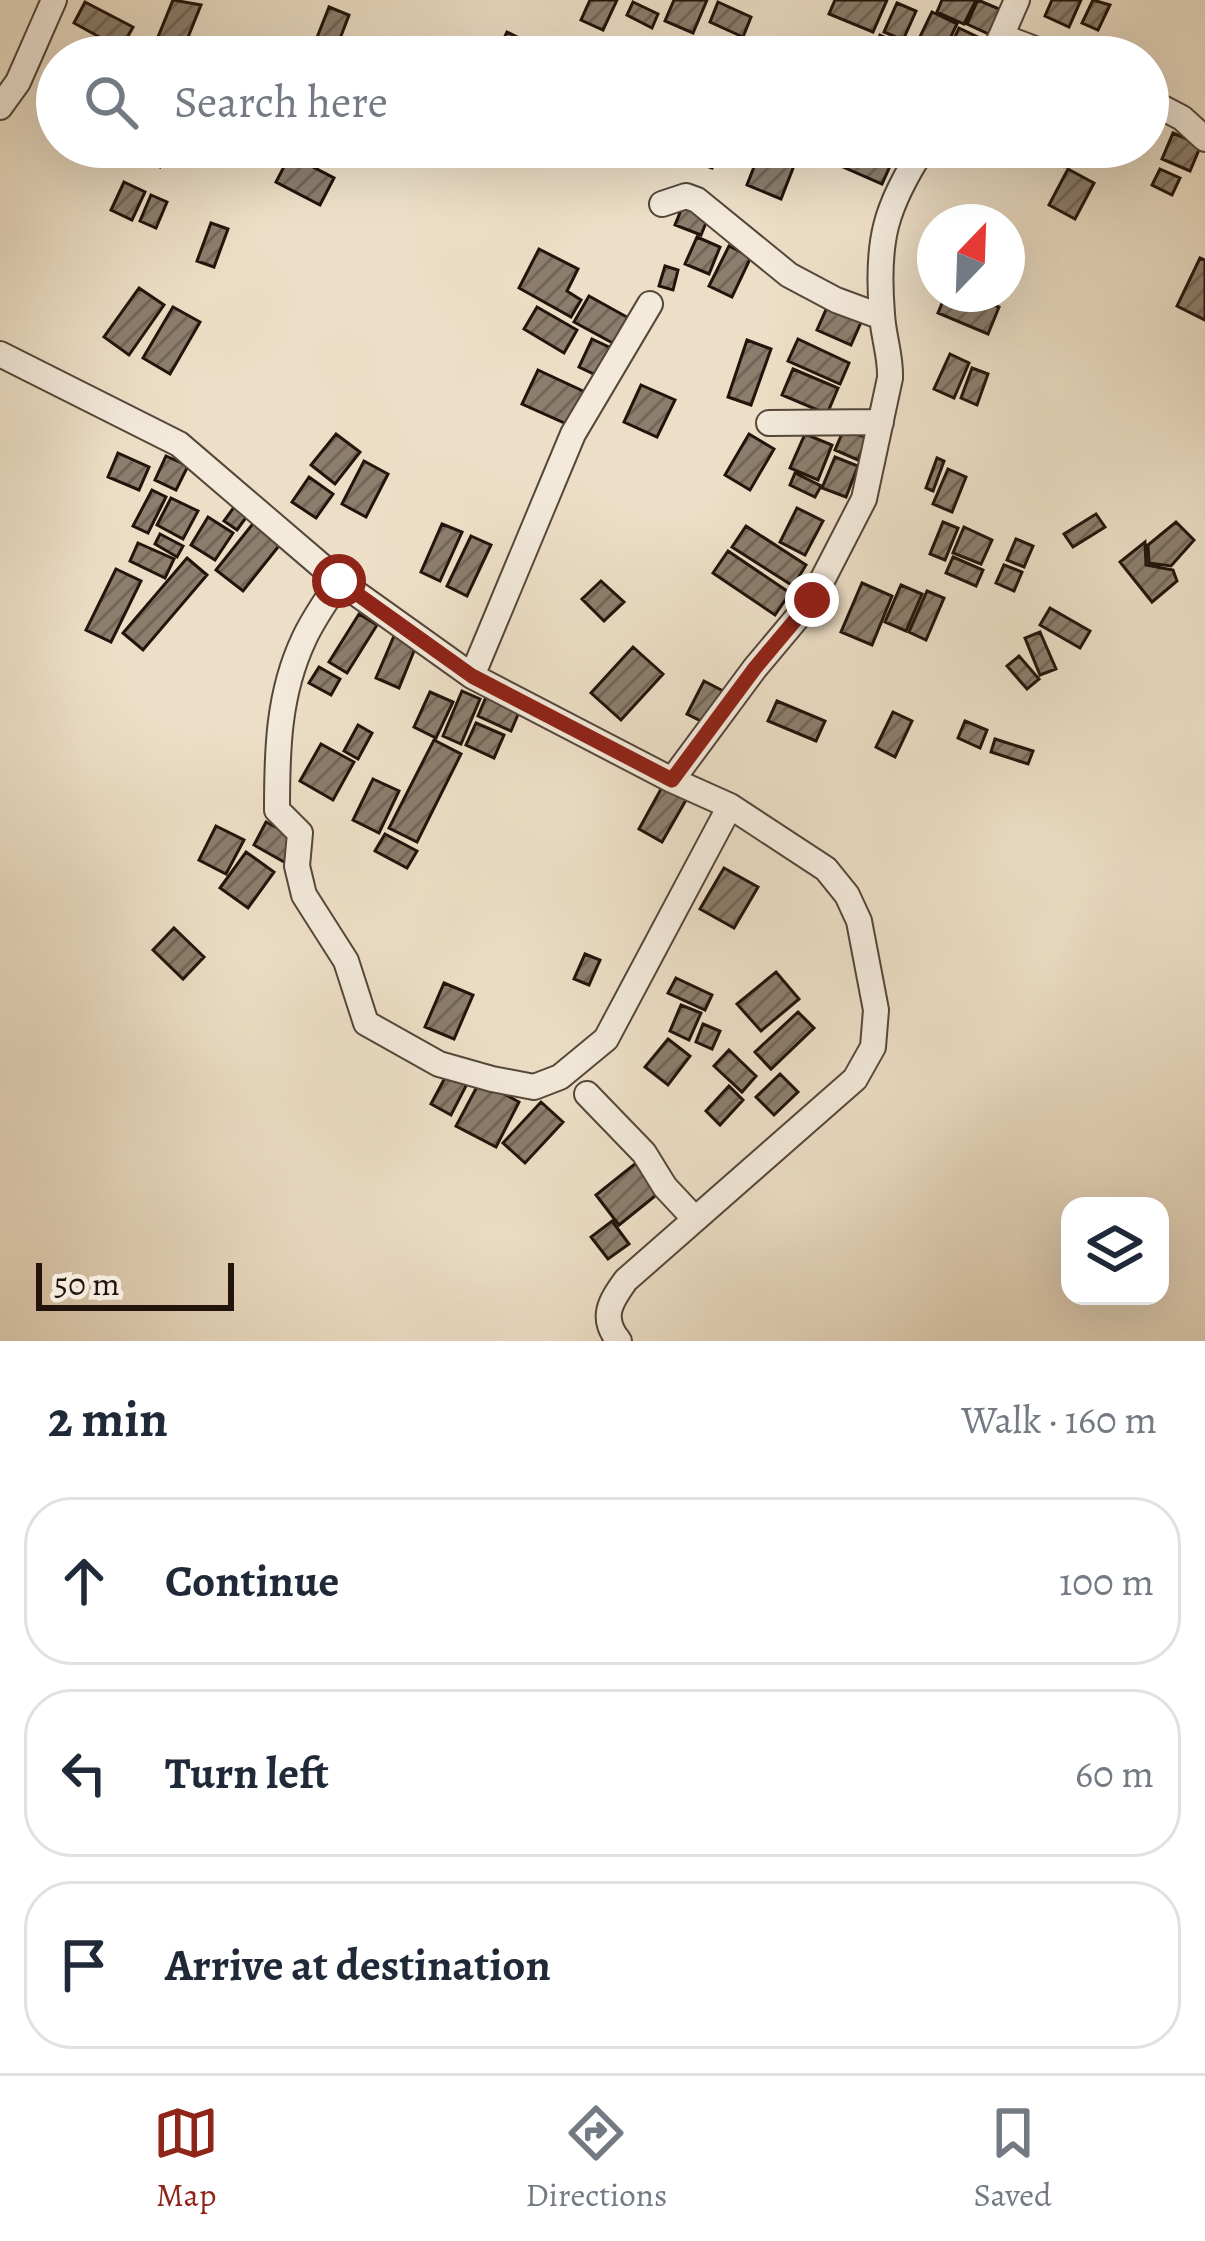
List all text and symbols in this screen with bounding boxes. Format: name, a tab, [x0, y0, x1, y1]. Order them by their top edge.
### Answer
search box	[36, 36, 1169, 168]
icon: search	[78, 69, 144, 135]
text: Search here	[174, 71, 388, 133]
north arrow	[917, 204, 1025, 312]
route start	[312, 554, 366, 608]
route end	[785, 573, 839, 627]
map controls	[1061, 1197, 1169, 1305]
button: layers	[1061, 1197, 1169, 1305]
scale bar	[36, 1257, 234, 1310]
text: 50 m	[54, 1261, 120, 1306]
text: 2 min	[48, 1384, 168, 1454]
text: Walk · 160 m	[961, 1393, 1157, 1446]
icon: ahead	[51, 1548, 117, 1614]
text: Continue	[165, 1550, 339, 1612]
text: 100 m	[1059, 1555, 1154, 1608]
icon: left	[51, 1740, 117, 1806]
text: Turn left	[165, 1742, 329, 1804]
text: 60 m	[1075, 1747, 1154, 1800]
icon: arrive	[51, 1932, 117, 1998]
text: Arrive at destination	[165, 1934, 551, 1996]
tab: Map	[153, 2100, 219, 2217]
tab: Directions	[526, 2100, 667, 2217]
tab: Saved	[974, 2100, 1052, 2217]

